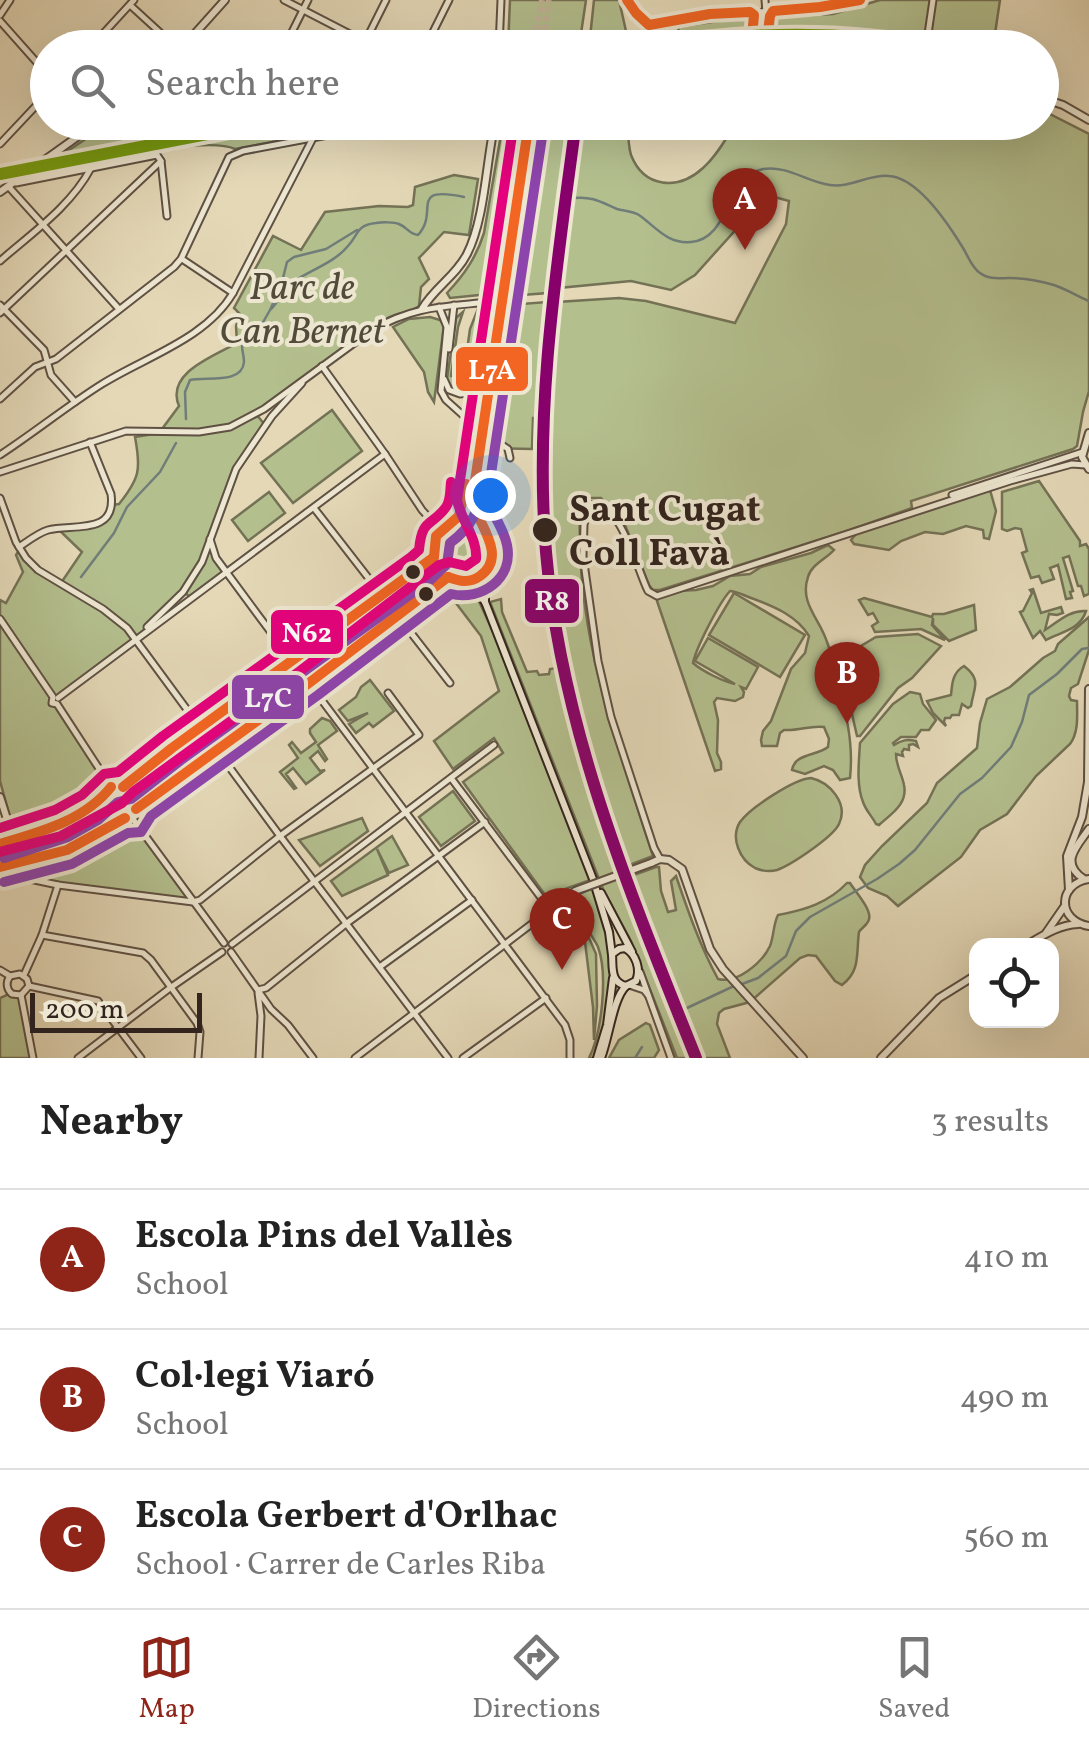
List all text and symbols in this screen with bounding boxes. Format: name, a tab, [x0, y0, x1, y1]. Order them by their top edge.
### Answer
search box	[30, 30, 1059, 140]
icon: search	[65, 58, 120, 113]
text: Search here	[145, 59, 340, 112]
pin: A	[712, 168, 778, 250]
park label: Parc de Can Bernet	[219, 263, 385, 360]
line badge: L7A	[454, 345, 530, 393]
text: L7A	[468, 352, 516, 391]
your location	[465, 470, 516, 521]
place label: Sant Cugat Coll Favà	[569, 485, 761, 582]
marker: Sant Cugat Coll Favà	[530, 515, 560, 545]
unlabelled marker	[403, 562, 423, 582]
line badge: R8	[523, 577, 581, 625]
text: R8	[535, 583, 569, 622]
unlabelled marker	[416, 584, 436, 604]
line badge: N62	[269, 608, 345, 656]
text: N62	[282, 615, 332, 654]
pin: B	[814, 642, 880, 724]
line badge: L7C	[230, 673, 306, 721]
text: L7C	[244, 680, 292, 719]
pin: C	[530, 888, 594, 970]
map controls	[969, 938, 1059, 1028]
button: locate	[969, 938, 1059, 1028]
scale bar	[30, 988, 202, 1032]
text: 200 m	[45, 991, 124, 1030]
text: Nearby	[40, 1094, 183, 1153]
text: 3 results	[931, 1101, 1049, 1145]
text: Escola Pins del Vallès	[135, 1211, 513, 1264]
text: A	[61, 1237, 84, 1281]
text: 410 m	[964, 1237, 1049, 1281]
text: School	[135, 1264, 229, 1308]
text: Col·legi Viaró	[135, 1351, 375, 1404]
text: B	[62, 1377, 83, 1421]
text: 490 m	[960, 1377, 1049, 1421]
text: School	[135, 1404, 229, 1448]
text: Escola Gerbert d'Orlhac	[135, 1491, 557, 1544]
text: C	[62, 1517, 83, 1561]
text: 560 m	[963, 1517, 1049, 1561]
text: School · Carrer de Carles Riba	[135, 1544, 546, 1588]
tab: Map	[139, 1630, 195, 1729]
tab: Directions	[472, 1630, 601, 1729]
tab: Saved	[878, 1630, 950, 1729]

